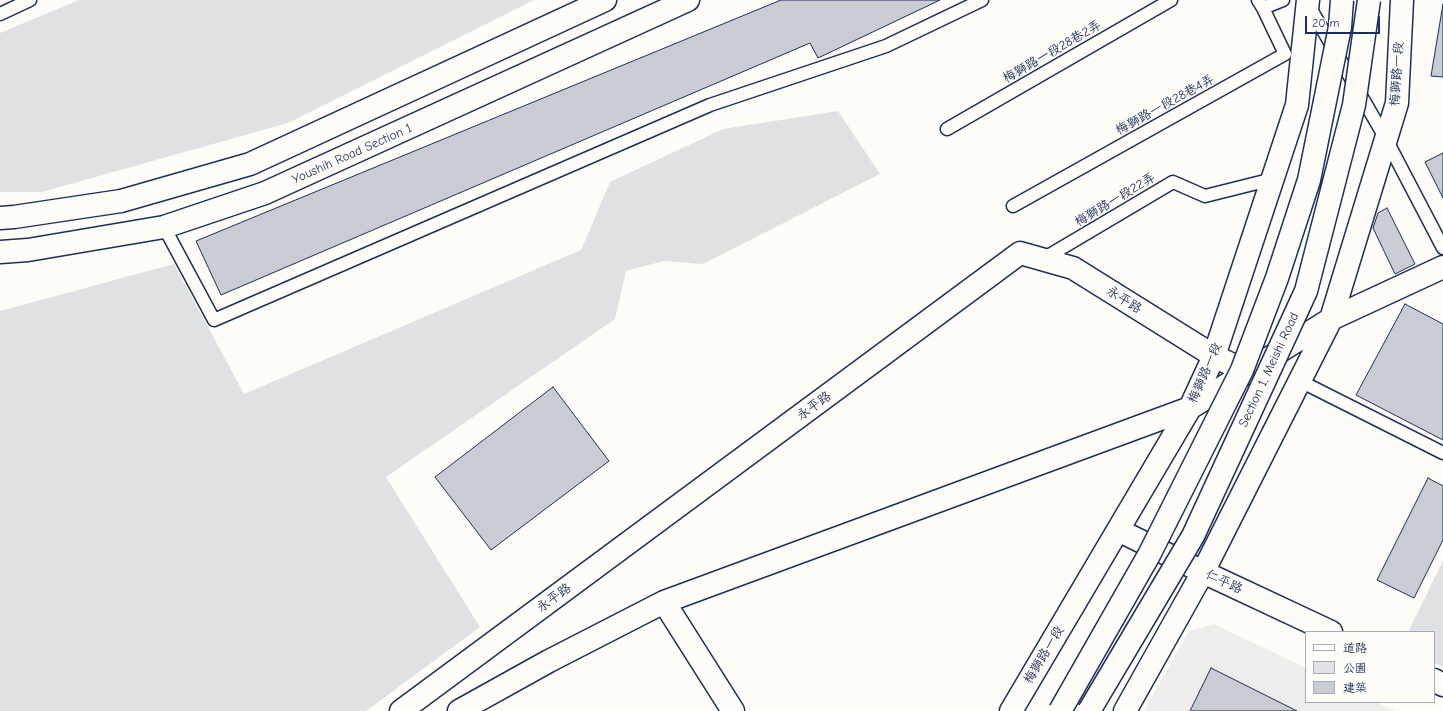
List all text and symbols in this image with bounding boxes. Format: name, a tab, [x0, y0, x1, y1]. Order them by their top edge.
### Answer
scale bar	[1307, 8, 1382, 34]
text: 20 m	[1312, 16, 1340, 30]
street label: 梅獅路一段28巷2弄	[1000, 17, 1104, 87]
street label: 梅獅路一段	[1387, 41, 1407, 107]
street label: 梅獅路一段28巷4弄	[1113, 71, 1217, 139]
street label: Youshih Road Section 1	[290, 120, 414, 188]
street label: 梅獅路一段22弄	[1072, 170, 1158, 230]
street label: 永平路	[1103, 283, 1145, 317]
street label: Section 1, Meishi Road	[1236, 310, 1302, 430]
street label: 梅獅路一段	[1185, 340, 1225, 406]
street label: 永平路	[794, 388, 834, 424]
street label: 仁平路	[1203, 567, 1245, 597]
street label: 永平路	[534, 580, 574, 616]
street label: 梅獅路一段	[1021, 623, 1067, 687]
legend	[1305, 631, 1435, 703]
text: 道路	[1343, 641, 1367, 655]
text: 公園	[1343, 661, 1367, 675]
text: 建築	[1343, 681, 1367, 695]

